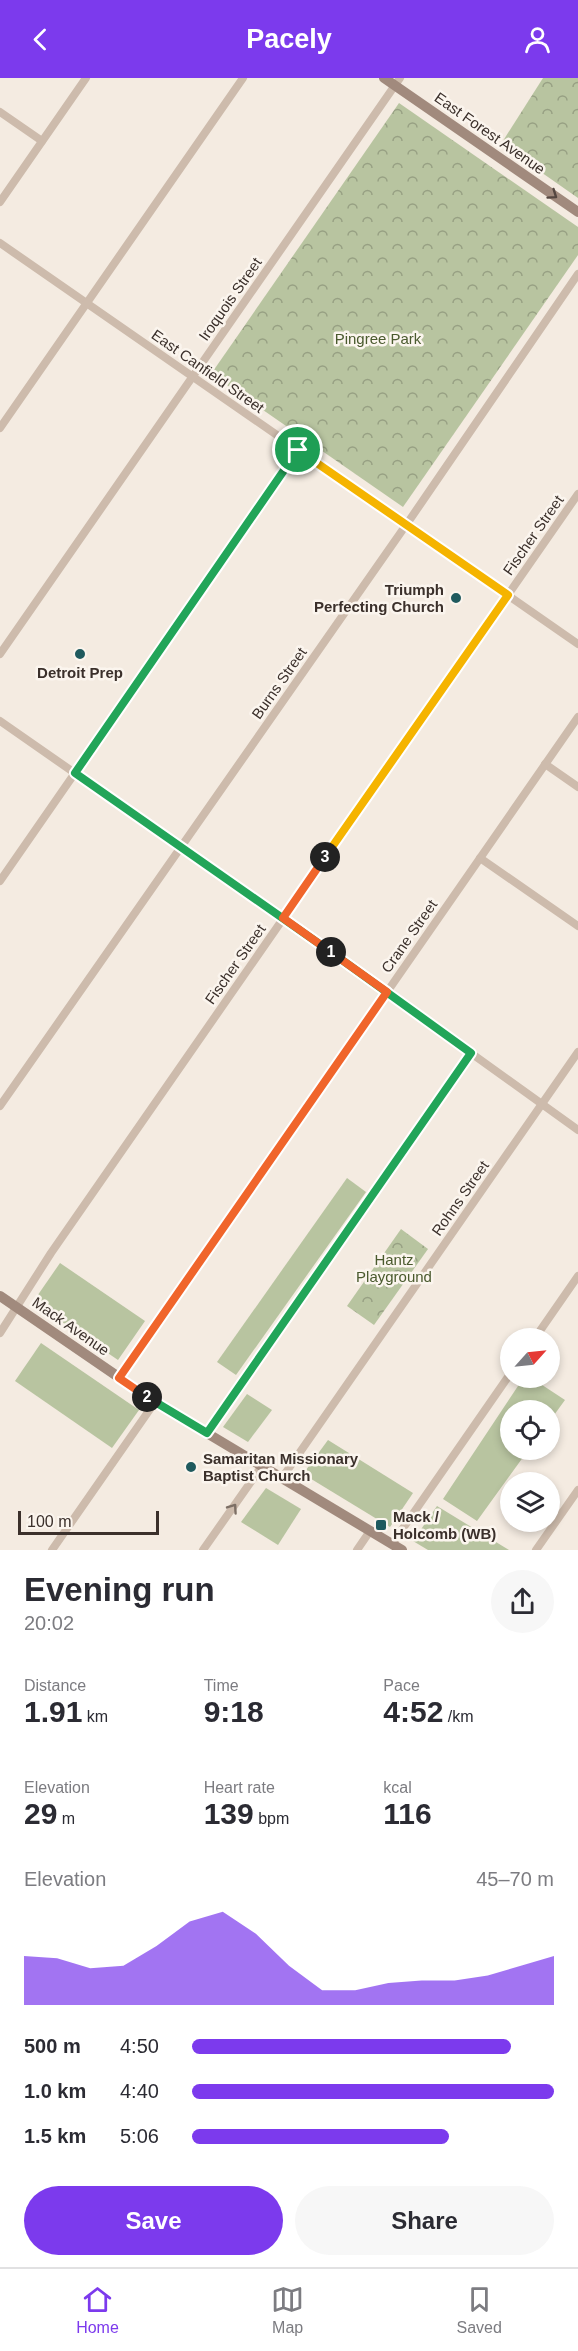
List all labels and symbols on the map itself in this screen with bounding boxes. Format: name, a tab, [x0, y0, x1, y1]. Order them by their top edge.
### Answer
street label: East Forest Avenue	[432, 89, 548, 177]
one-way arrow	[547, 188, 558, 199]
street label: Iroquois Street	[195, 253, 265, 344]
street label: East Canfield Street	[148, 326, 268, 417]
park label: Pingree Park	[335, 330, 422, 347]
pin	[272, 424, 323, 475]
street label: Fischer Street	[499, 491, 567, 578]
place label: Triumph Perfecting Church	[314, 581, 444, 615]
marker: Triumph Perfecting Church	[449, 591, 463, 605]
street label: Burns Street	[248, 643, 310, 722]
marker: Detroit Prep	[73, 647, 87, 661]
place label: Detroit Prep	[37, 664, 123, 681]
pin: 3	[310, 842, 340, 872]
street label: Crane Street	[378, 896, 441, 976]
street label: Fischer Street	[201, 920, 269, 1007]
pin: 1	[316, 937, 346, 967]
street label: Rohns Street	[428, 1157, 493, 1239]
park label: Hantz Playground	[356, 1251, 432, 1285]
street label: Mack Avenue	[29, 1293, 113, 1359]
north arrow	[500, 1328, 560, 1388]
pin: 2	[132, 1382, 162, 1412]
place label: Samaritan Missionary Baptist Church	[203, 1450, 359, 1484]
marker: Samaritan Missionary Baptist Church	[184, 1460, 198, 1474]
one-way arrow	[226, 1504, 237, 1515]
scale bar	[18, 1508, 159, 1536]
place label: Mack / Holcomb (WB)	[393, 1508, 496, 1542]
marker: Mack / Holcomb (WB)	[374, 1518, 388, 1532]

